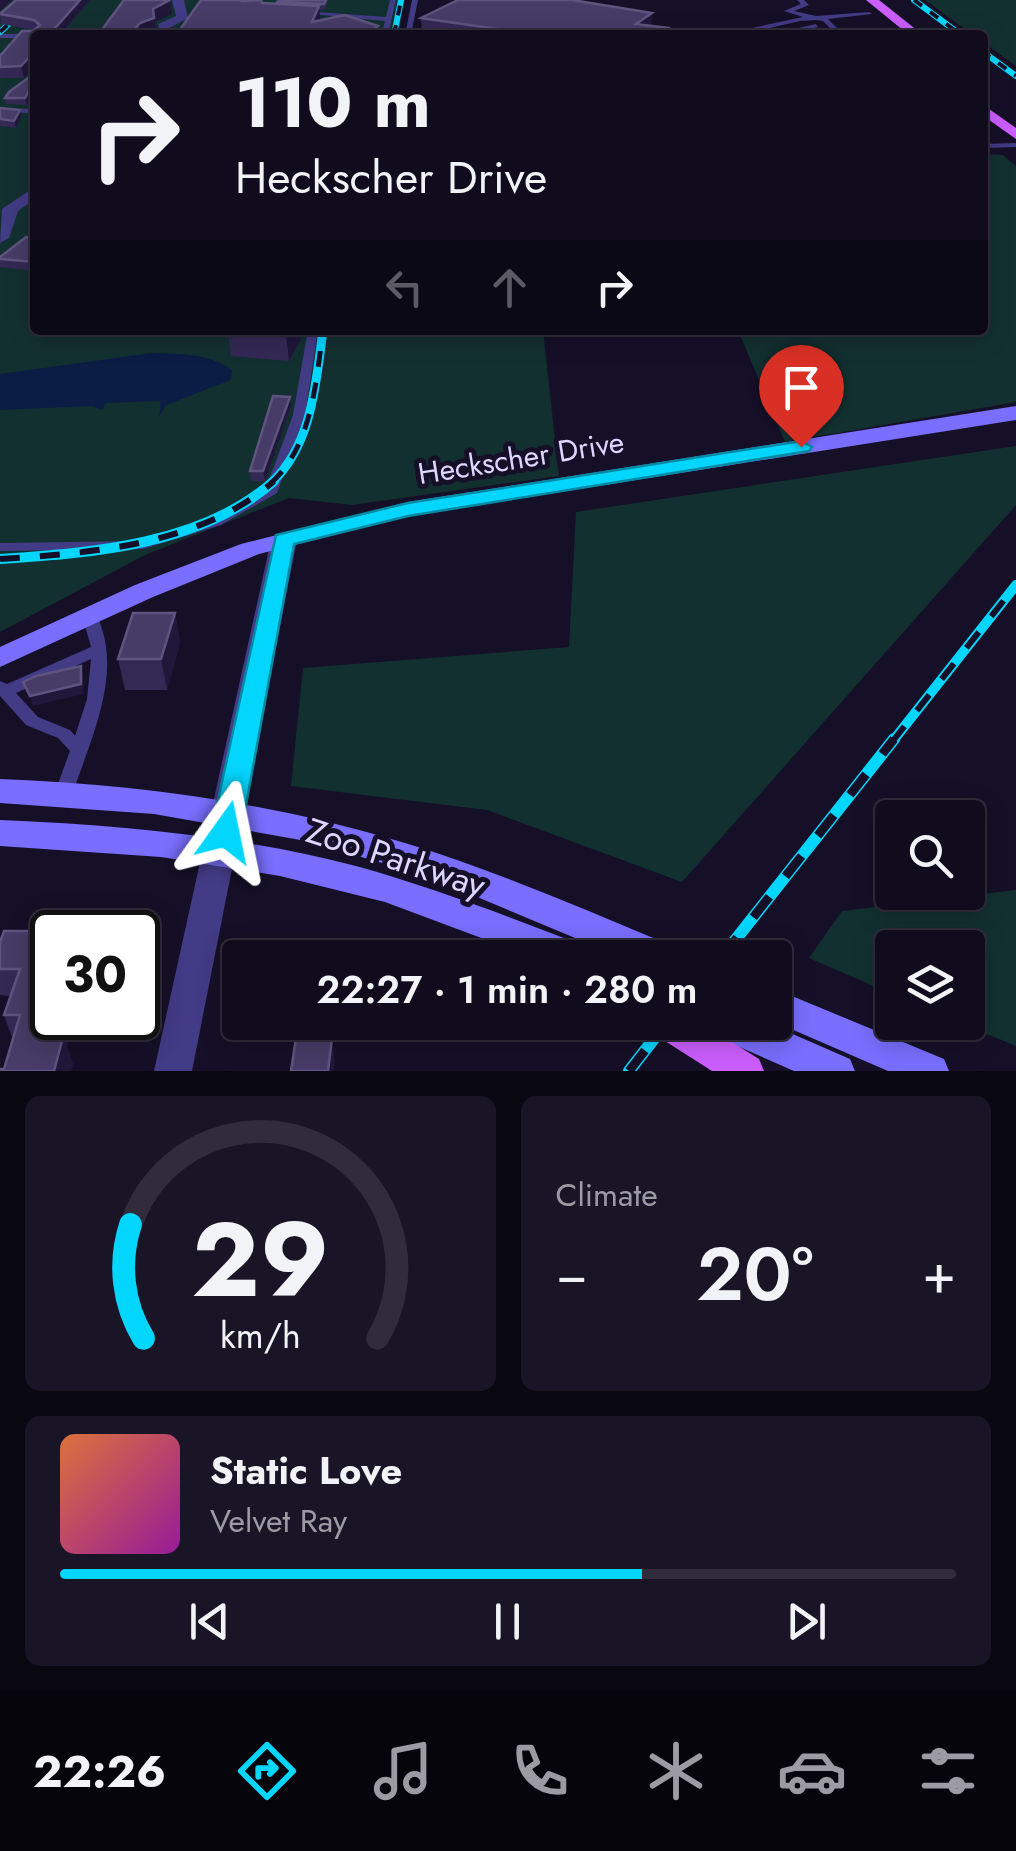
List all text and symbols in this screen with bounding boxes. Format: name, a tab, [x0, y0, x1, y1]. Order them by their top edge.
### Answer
text: 110 m	[235, 52, 431, 153]
icon: right	[70, 70, 200, 200]
text: Heckscher Drive	[235, 145, 547, 210]
icon: left	[377, 260, 432, 315]
icon: ahead	[482, 260, 537, 315]
icon: right	[587, 260, 642, 315]
pin	[759, 345, 844, 448]
icon: arrive	[774, 360, 829, 415]
street label: Heckscher Drive	[415, 420, 627, 495]
position arrow	[174, 780, 278, 884]
map controls	[875, 800, 985, 1040]
button: search	[875, 800, 985, 910]
street label: Zoo Parkway	[300, 806, 492, 911]
speed limit sign: 30	[30, 910, 160, 1040]
button: layers	[875, 930, 985, 1040]
text: 22:27 · 1 min · 280 m	[317, 962, 697, 1017]
text: Climate	[556, 1172, 658, 1218]
text: 29	[191, 1185, 329, 1335]
text: 20°	[696, 1220, 814, 1328]
text: −	[556, 1234, 588, 1314]
text: +	[922, 1234, 956, 1314]
text: km/h	[220, 1310, 301, 1361]
text: Static Love	[210, 1443, 402, 1498]
text: Velvet Ray	[210, 1498, 347, 1544]
icon: previous	[182, 1594, 237, 1649]
icon: pause	[480, 1594, 535, 1649]
icon: next	[779, 1594, 834, 1649]
icon: directions	[232, 1736, 302, 1806]
icon: music	[368, 1736, 438, 1806]
icon: phone	[505, 1736, 575, 1806]
icon: climate	[641, 1736, 711, 1806]
icon: car	[777, 1736, 847, 1806]
icon: filters	[913, 1736, 983, 1806]
text: 22:26	[33, 1739, 166, 1804]

